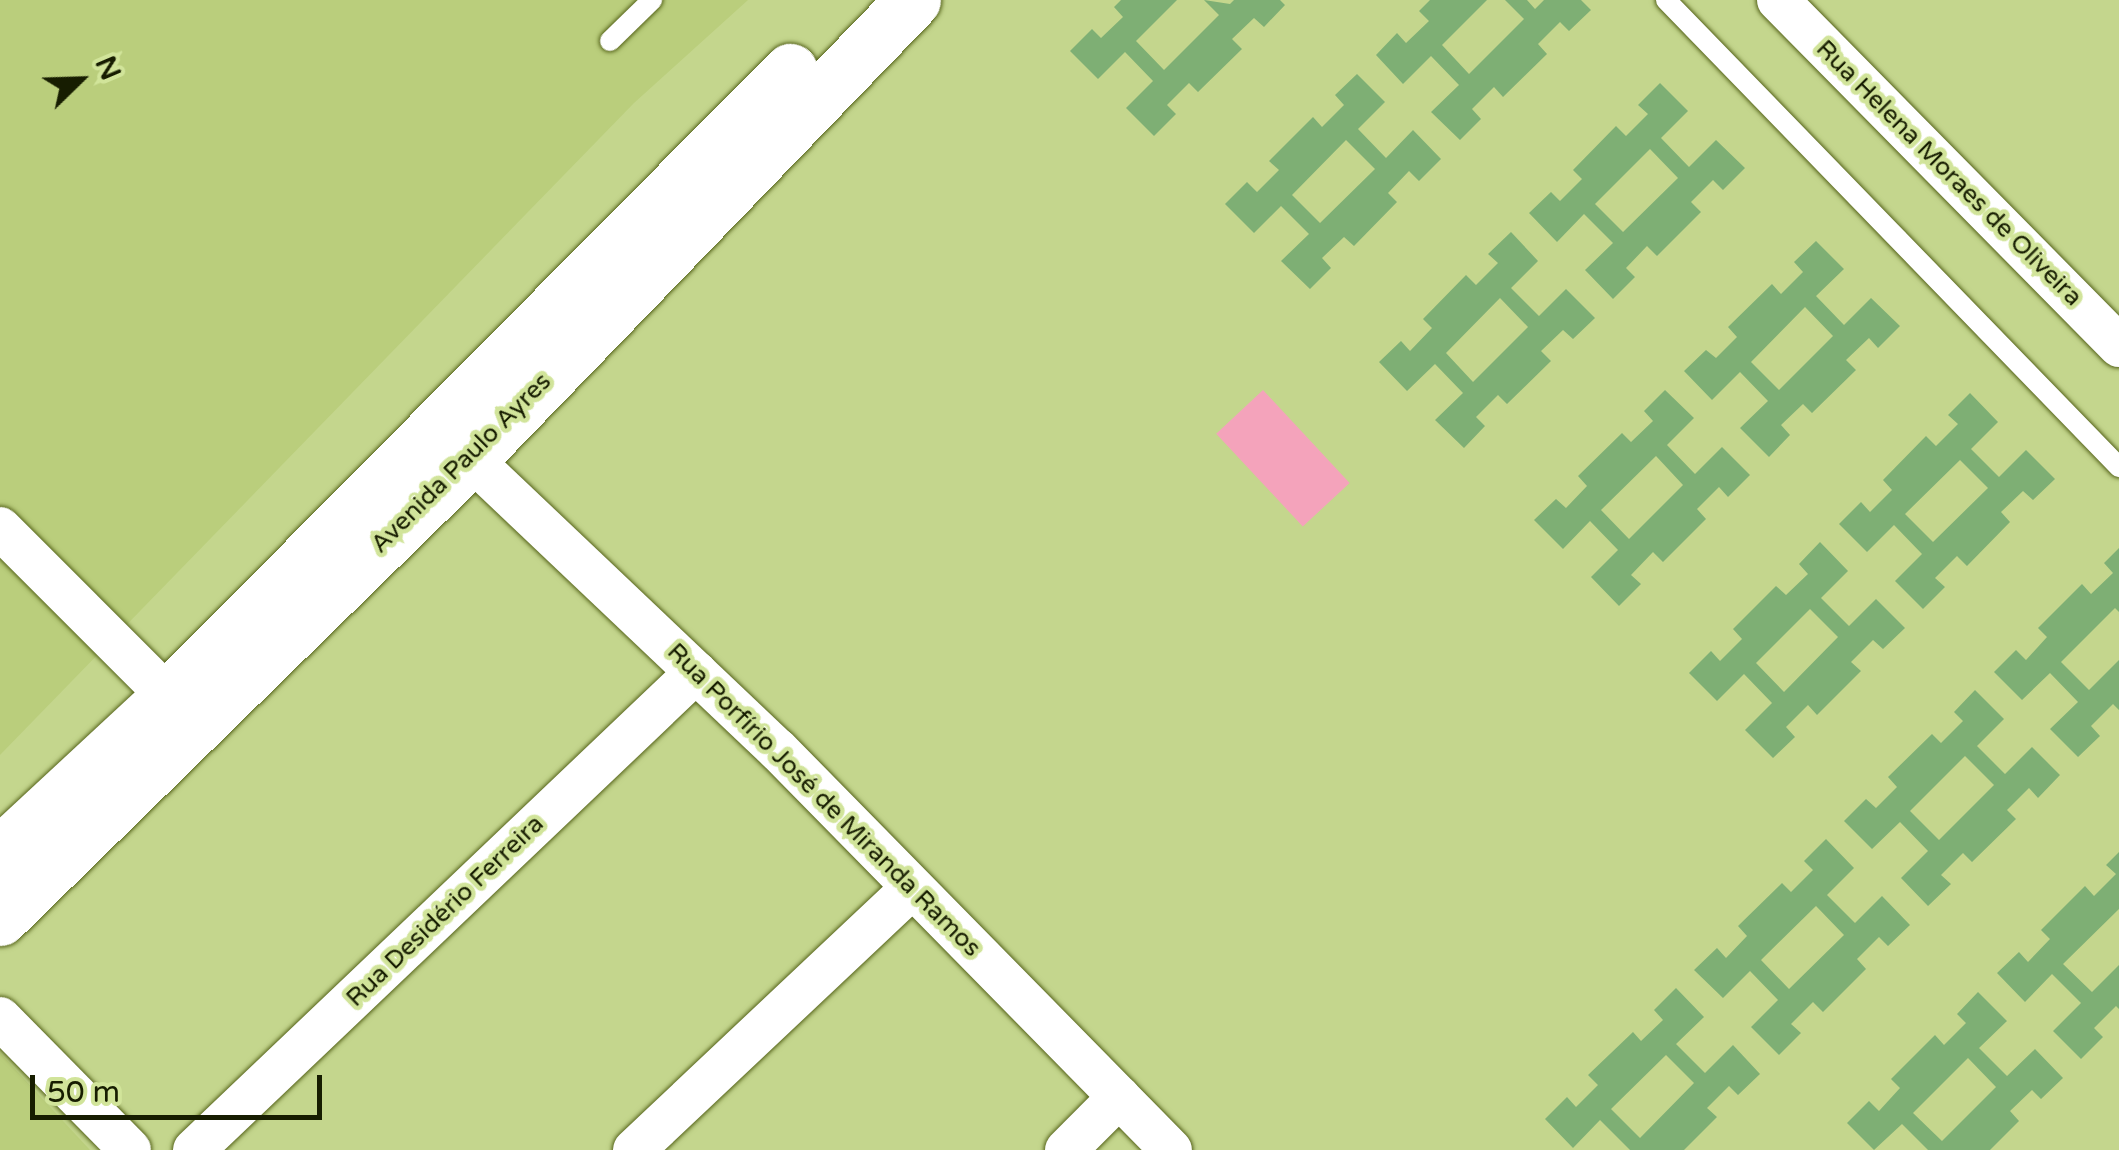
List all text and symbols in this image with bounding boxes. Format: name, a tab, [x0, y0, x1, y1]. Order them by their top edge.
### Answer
north arrow	[30, 30, 130, 130]
street label: Rua Helena Moraes de Oliveira	[1810, 34, 2088, 312]
text: N	[88, 51, 128, 85]
street label: Avenida Paulo Ayres	[365, 367, 557, 559]
street label: Rua Porfírio José de Miranda Ramos	[661, 637, 987, 963]
street label: Rua Desidério Ferreira	[340, 809, 550, 1013]
scale bar	[35, 1055, 328, 1117]
text: 50 m	[47, 1074, 120, 1111]

